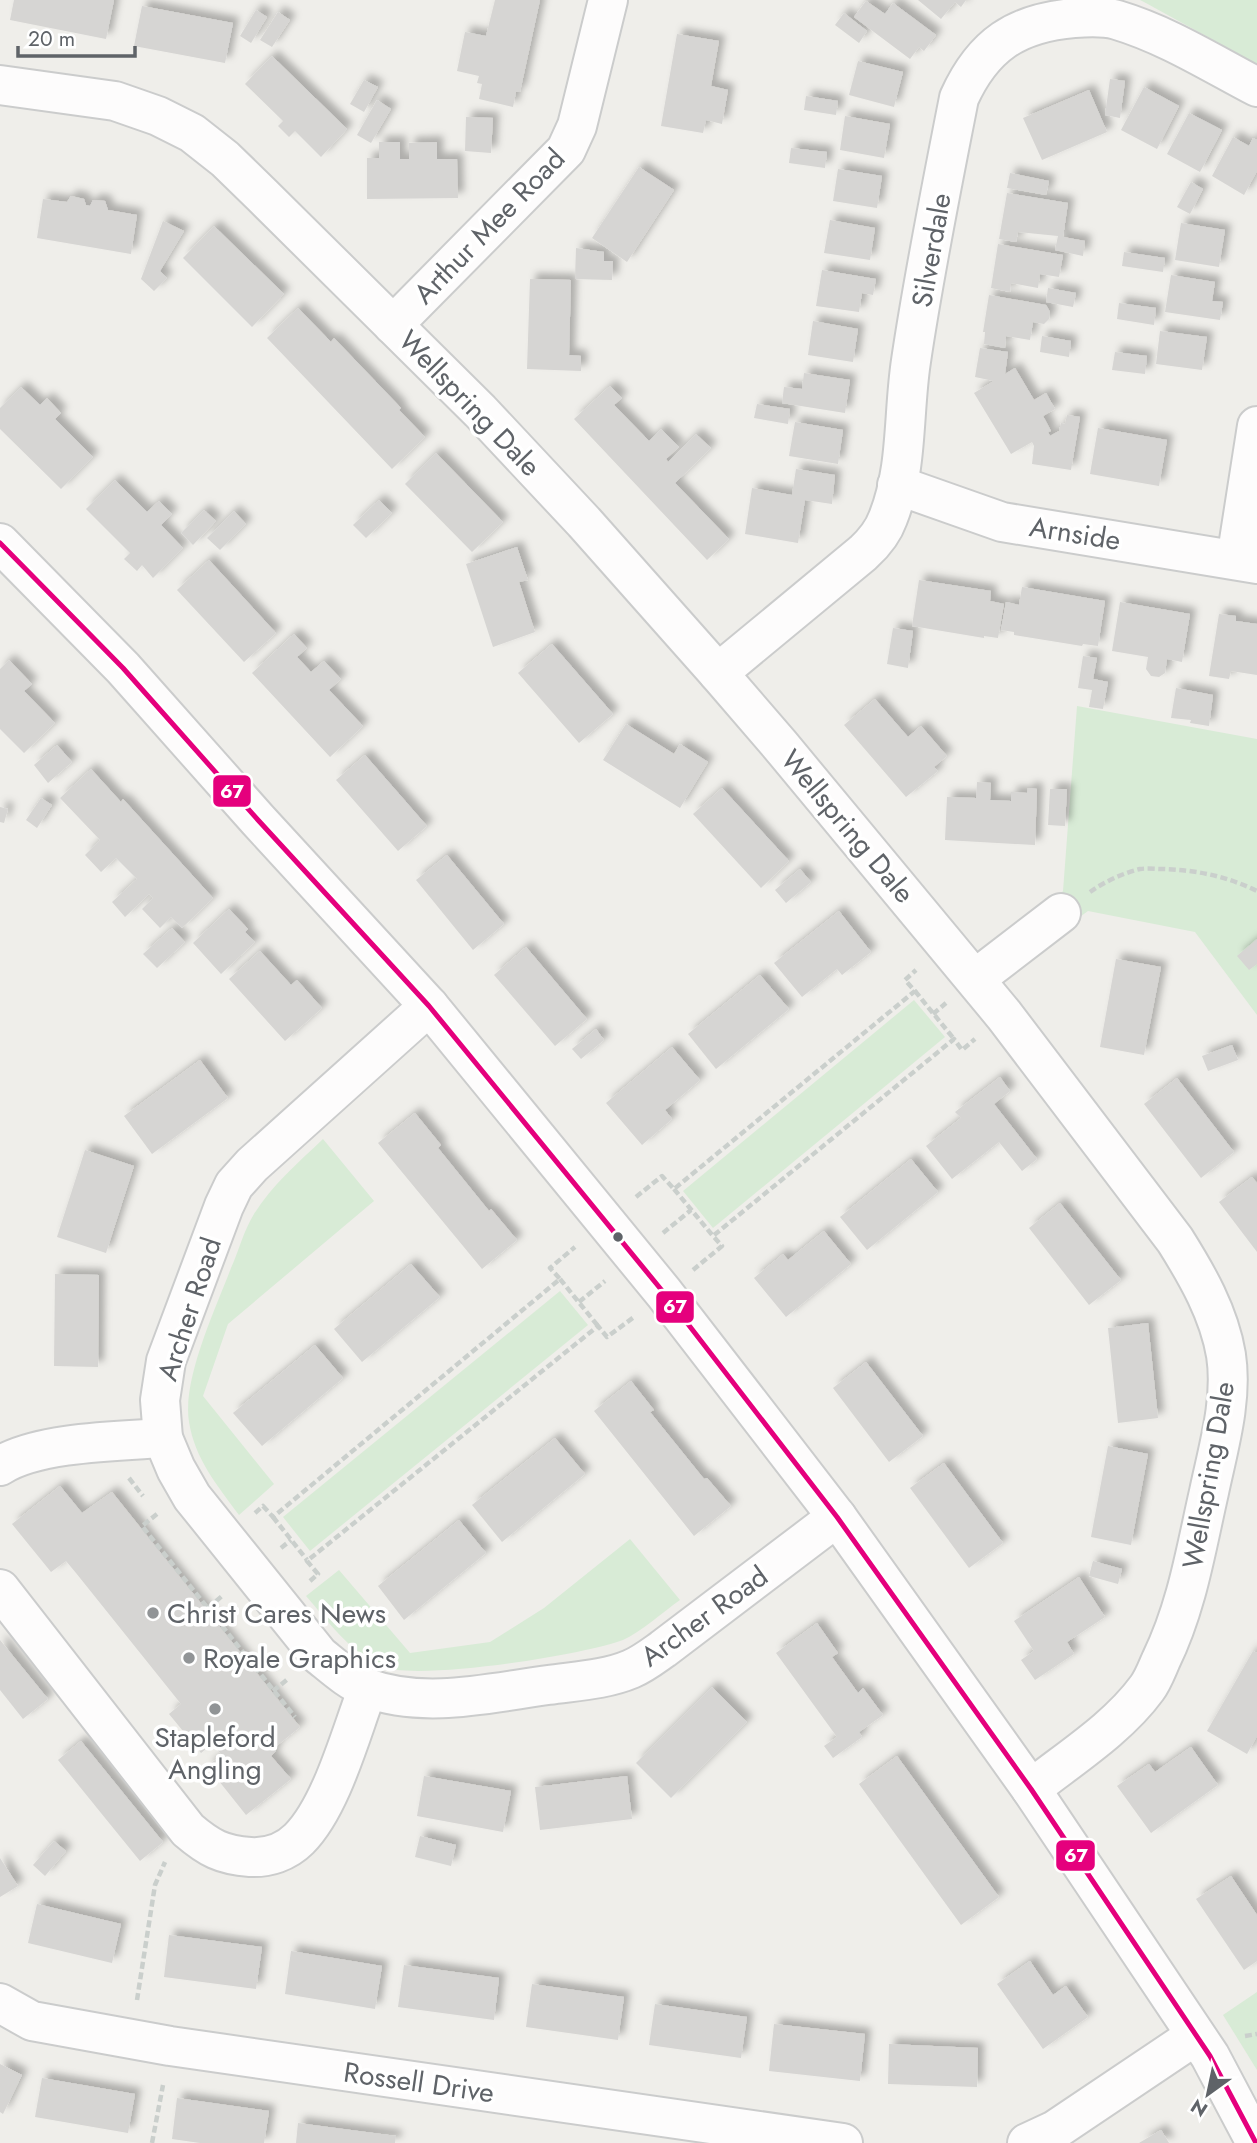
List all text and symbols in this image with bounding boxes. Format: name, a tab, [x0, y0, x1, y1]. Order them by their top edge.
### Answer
scale bar	[18, 14, 135, 58]
text: 20 m	[28, 24, 75, 54]
street label: Arthur Mee Road	[404, 139, 574, 313]
street label: Silverdale	[901, 190, 962, 310]
street label: Wellspring Dale	[389, 321, 550, 486]
street label: Arnside	[1026, 506, 1123, 561]
street label: Wellspring Dale	[771, 741, 924, 912]
line badge: 67	[212, 774, 252, 808]
text: 67	[220, 778, 245, 805]
unlabelled marker	[611, 1230, 625, 1244]
street label: Archer Road	[147, 1232, 232, 1386]
line badge: 67	[655, 1290, 695, 1324]
text: 67	[663, 1293, 688, 1320]
street label: Wellspring Dale	[1172, 1378, 1245, 1572]
street label: Archer Road	[632, 1556, 776, 1677]
place label: Christ Cares News	[167, 1593, 386, 1634]
marker: Christ Cares News	[145, 1605, 161, 1621]
place label: Royale Graphics	[203, 1638, 396, 1679]
marker: Royale Graphics	[181, 1650, 197, 1666]
marker: Stapleford Angling	[207, 1701, 223, 1717]
place label: Stapleford Angling	[154, 1717, 276, 1790]
line badge: 67	[1055, 1839, 1096, 1872]
text: 67	[1064, 1842, 1089, 1869]
street label: Rossell Drive	[341, 2052, 497, 2113]
north arrow	[1173, 2059, 1243, 2129]
text: N	[1185, 2092, 1213, 2123]

